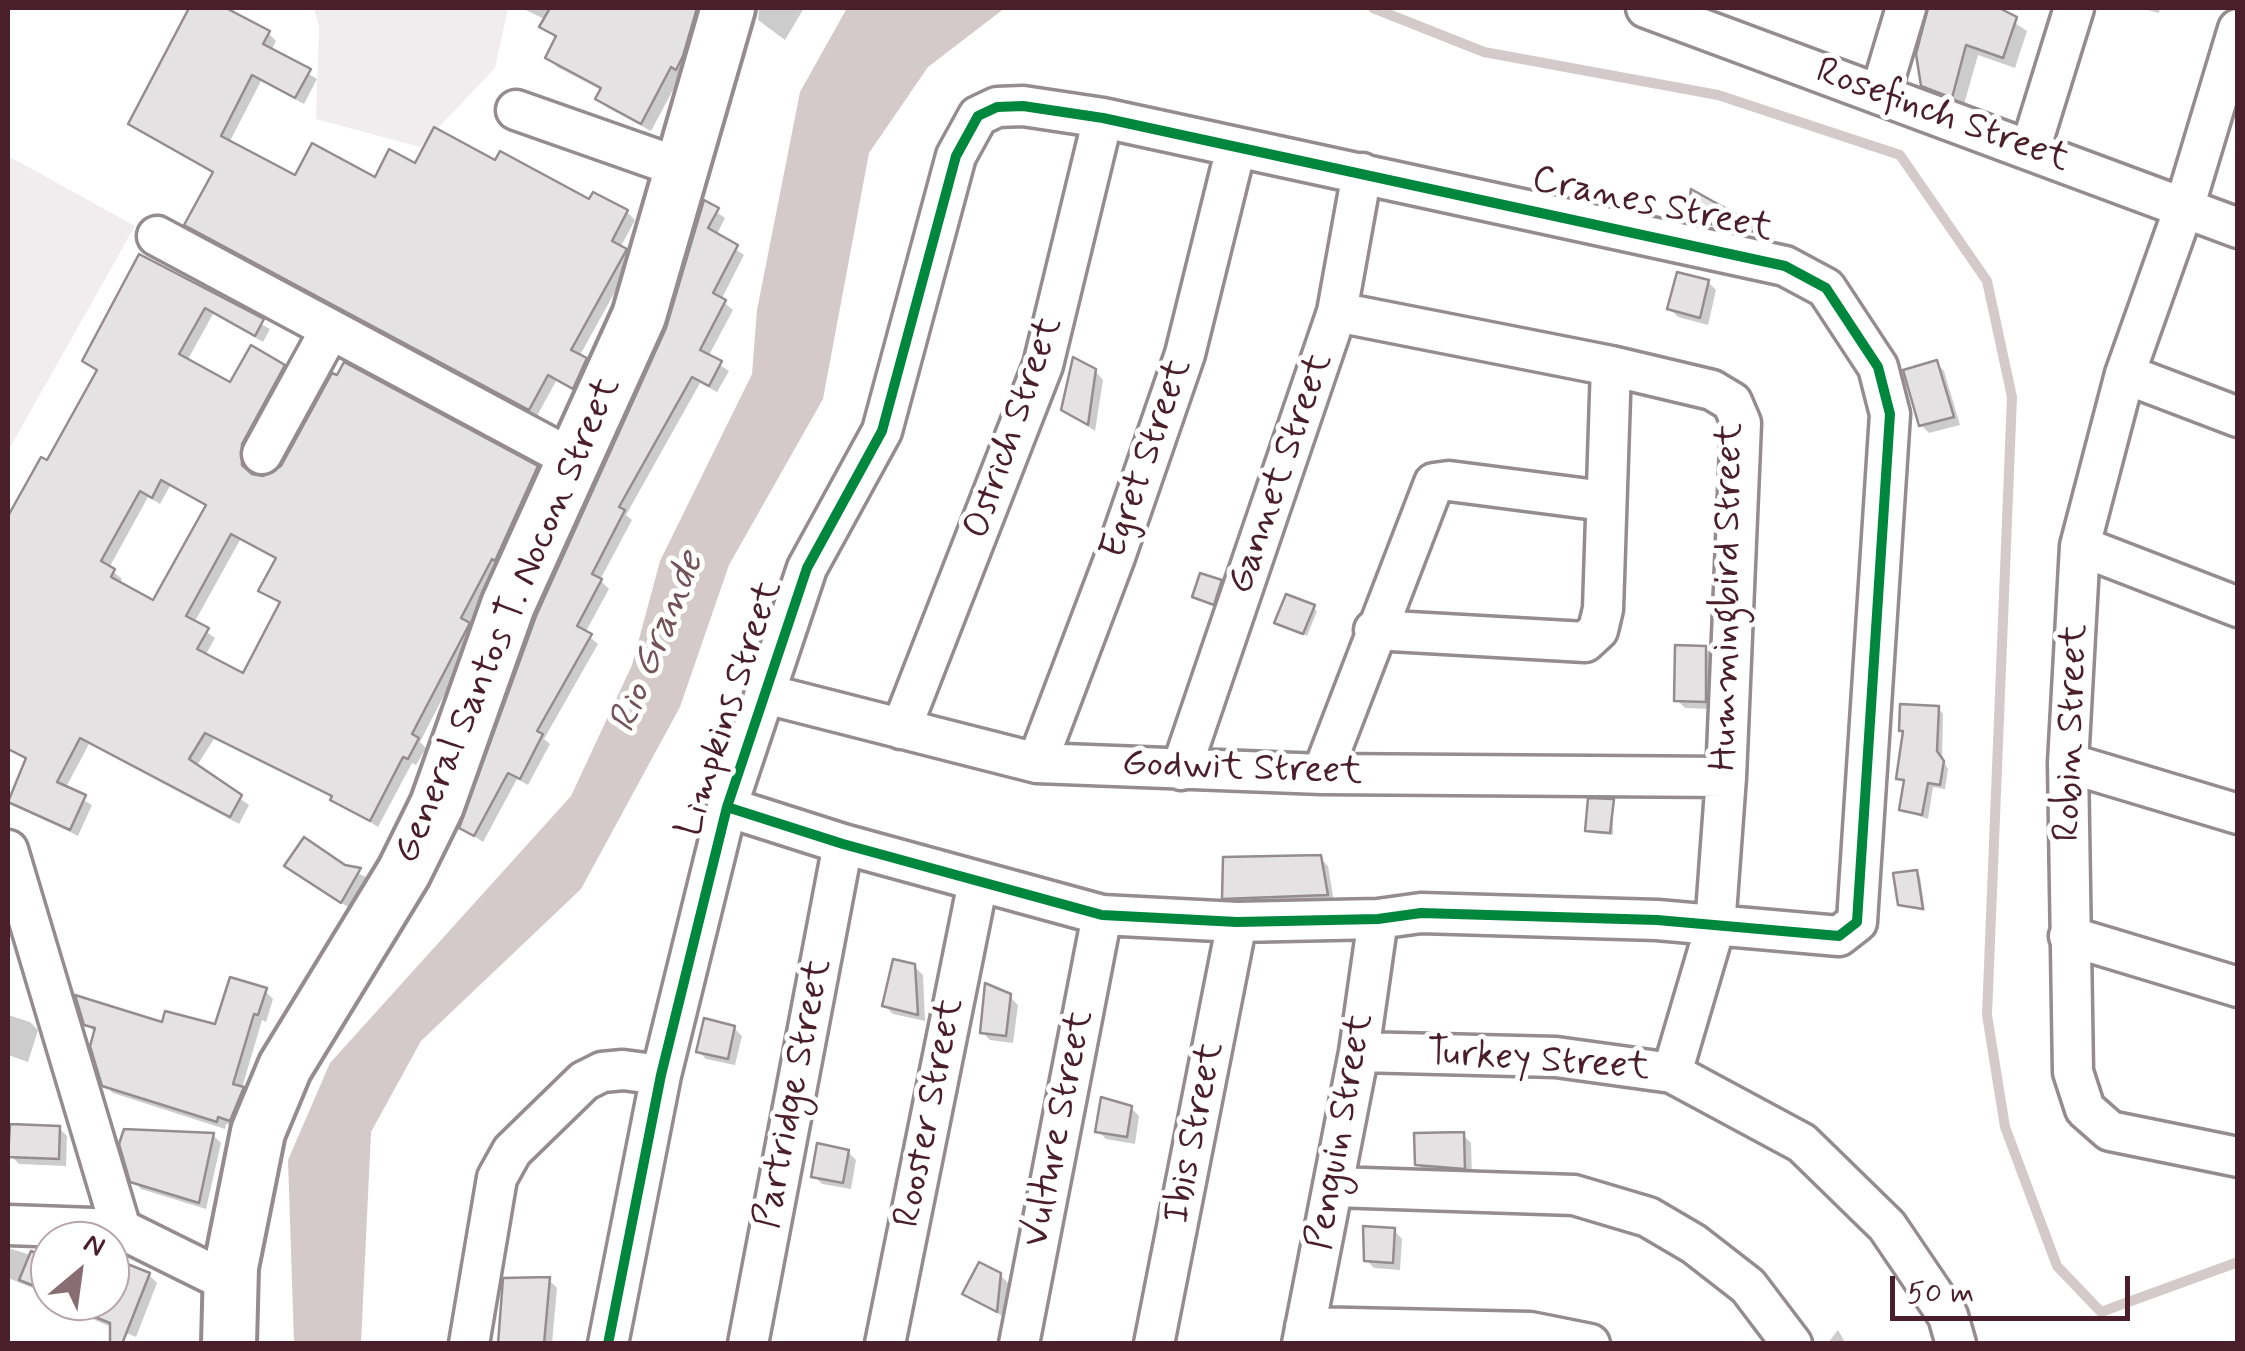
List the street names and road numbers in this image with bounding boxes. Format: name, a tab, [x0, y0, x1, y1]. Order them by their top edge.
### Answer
street label: Rosefinch Street	[1809, 50, 2075, 184]
street label: Cranes Street	[1527, 158, 1777, 254]
street label: Ostrich Street	[956, 311, 1074, 545]
street label: Gannet Street	[1219, 348, 1345, 600]
street label: Egret Street	[1092, 353, 1204, 565]
street label: General Santos T. Nocon Street	[386, 371, 632, 871]
street label: Hummingbird Street	[1703, 422, 1755, 772]
street label: Limpkins Street	[668, 575, 794, 843]
street label: Robin Street	[2046, 623, 2100, 843]
street label: Godwit Street	[1121, 743, 1363, 797]
street label: Partridge Street	[746, 955, 844, 1233]
street label: Rooster Street	[886, 994, 976, 1232]
street label: Vulture Street	[1015, 1007, 1105, 1251]
street label: Penguin Street	[1299, 1010, 1385, 1254]
street label: Turkey Street	[1425, 1031, 1651, 1093]
street label: Ibis Street	[1156, 1039, 1236, 1227]

